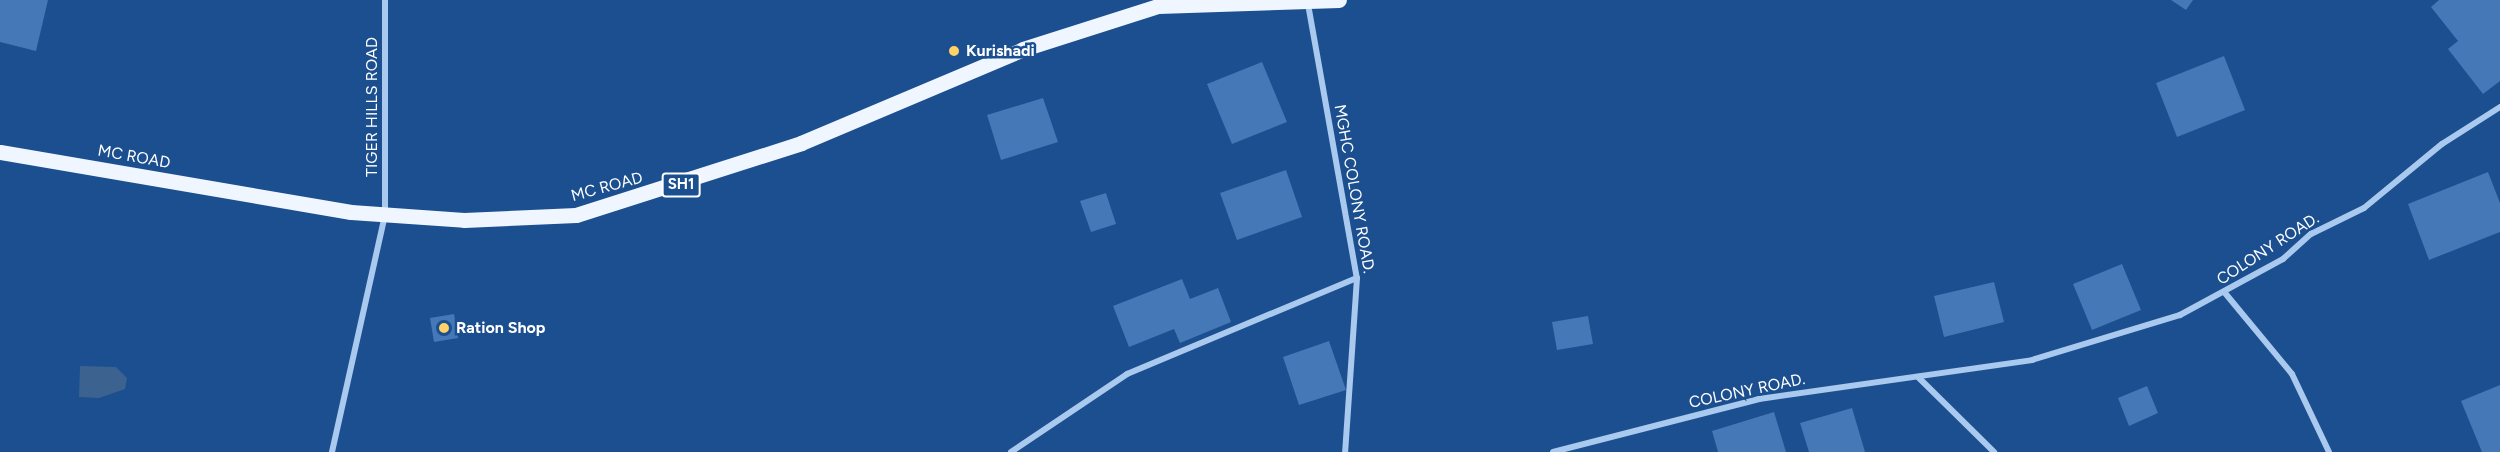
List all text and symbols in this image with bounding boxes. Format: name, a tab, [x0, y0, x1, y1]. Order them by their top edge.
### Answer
street label: TIGER HILLS ROAD	[362, 37, 382, 177]
place label: Kurishadi	[966, 41, 1035, 61]
marker: Kurishadi	[947, 44, 961, 58]
street label: MGHC COLONY ROAD.	[1330, 103, 1378, 275]
street label: MC ROAD	[96, 141, 172, 173]
street label: MC ROAD	[569, 168, 645, 206]
road number: SH1	[662, 173, 700, 197]
street label: COLONY ROAD.	[2213, 209, 2323, 289]
place label: Ration Shop	[456, 318, 545, 338]
marker: Ration Shop	[437, 321, 451, 335]
street label: COLONY ROAD.	[1687, 369, 1807, 413]

